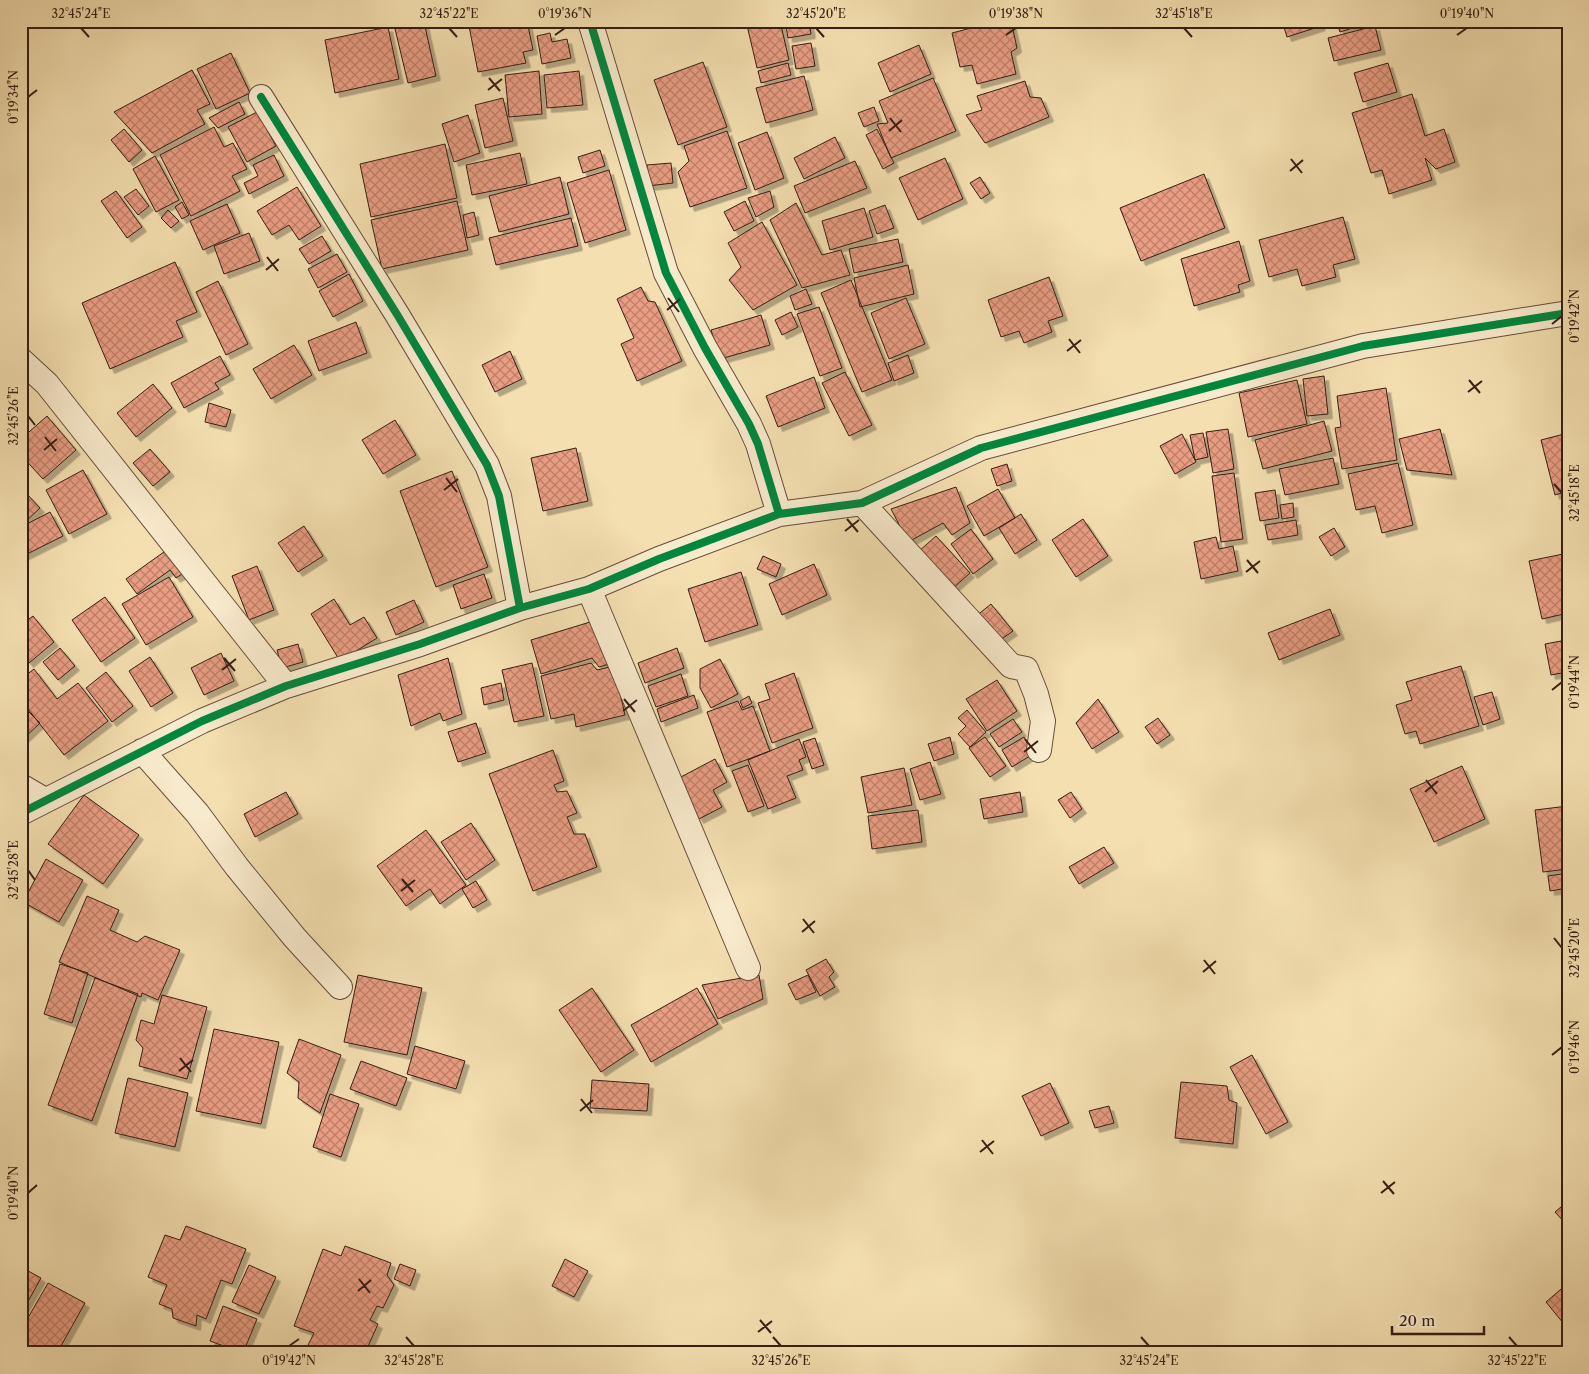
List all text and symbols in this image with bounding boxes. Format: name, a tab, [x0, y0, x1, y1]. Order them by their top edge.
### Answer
text: 32°45'24"E	[51, 6, 111, 21]
text: 32°45'22"E	[419, 6, 479, 21]
text: 0°19'36"N	[538, 6, 592, 21]
text: 32°45'20"E	[786, 6, 846, 21]
text: 0°19'38"N	[989, 6, 1043, 21]
text: 32°45'18"E	[1155, 6, 1213, 21]
text: 0°19'40"N	[1440, 6, 1494, 21]
text: 0°19'34"N	[6, 70, 21, 124]
text: 0°19'42"N	[1567, 289, 1582, 343]
text: 32°45'26"E	[6, 386, 21, 446]
text: 32°45'18"E	[1567, 464, 1582, 522]
text: 0°19'44"N	[1567, 655, 1582, 709]
text: 32°45'28"E	[6, 840, 21, 900]
text: 32°45'20"E	[1567, 918, 1582, 978]
text: 0°19'46"N	[1567, 1020, 1582, 1074]
text: 0°19'40"N	[6, 1166, 21, 1220]
scale bar	[1392, 1304, 1484, 1336]
text: 20 m	[1399, 1311, 1435, 1330]
text: 0°19'42"N	[262, 1353, 316, 1368]
text: 32°45'28"E	[384, 1353, 444, 1368]
text: 32°45'26"E	[751, 1353, 811, 1368]
text: 32°45'24"E	[1119, 1353, 1179, 1368]
text: 32°45'22"E	[1487, 1353, 1547, 1368]

